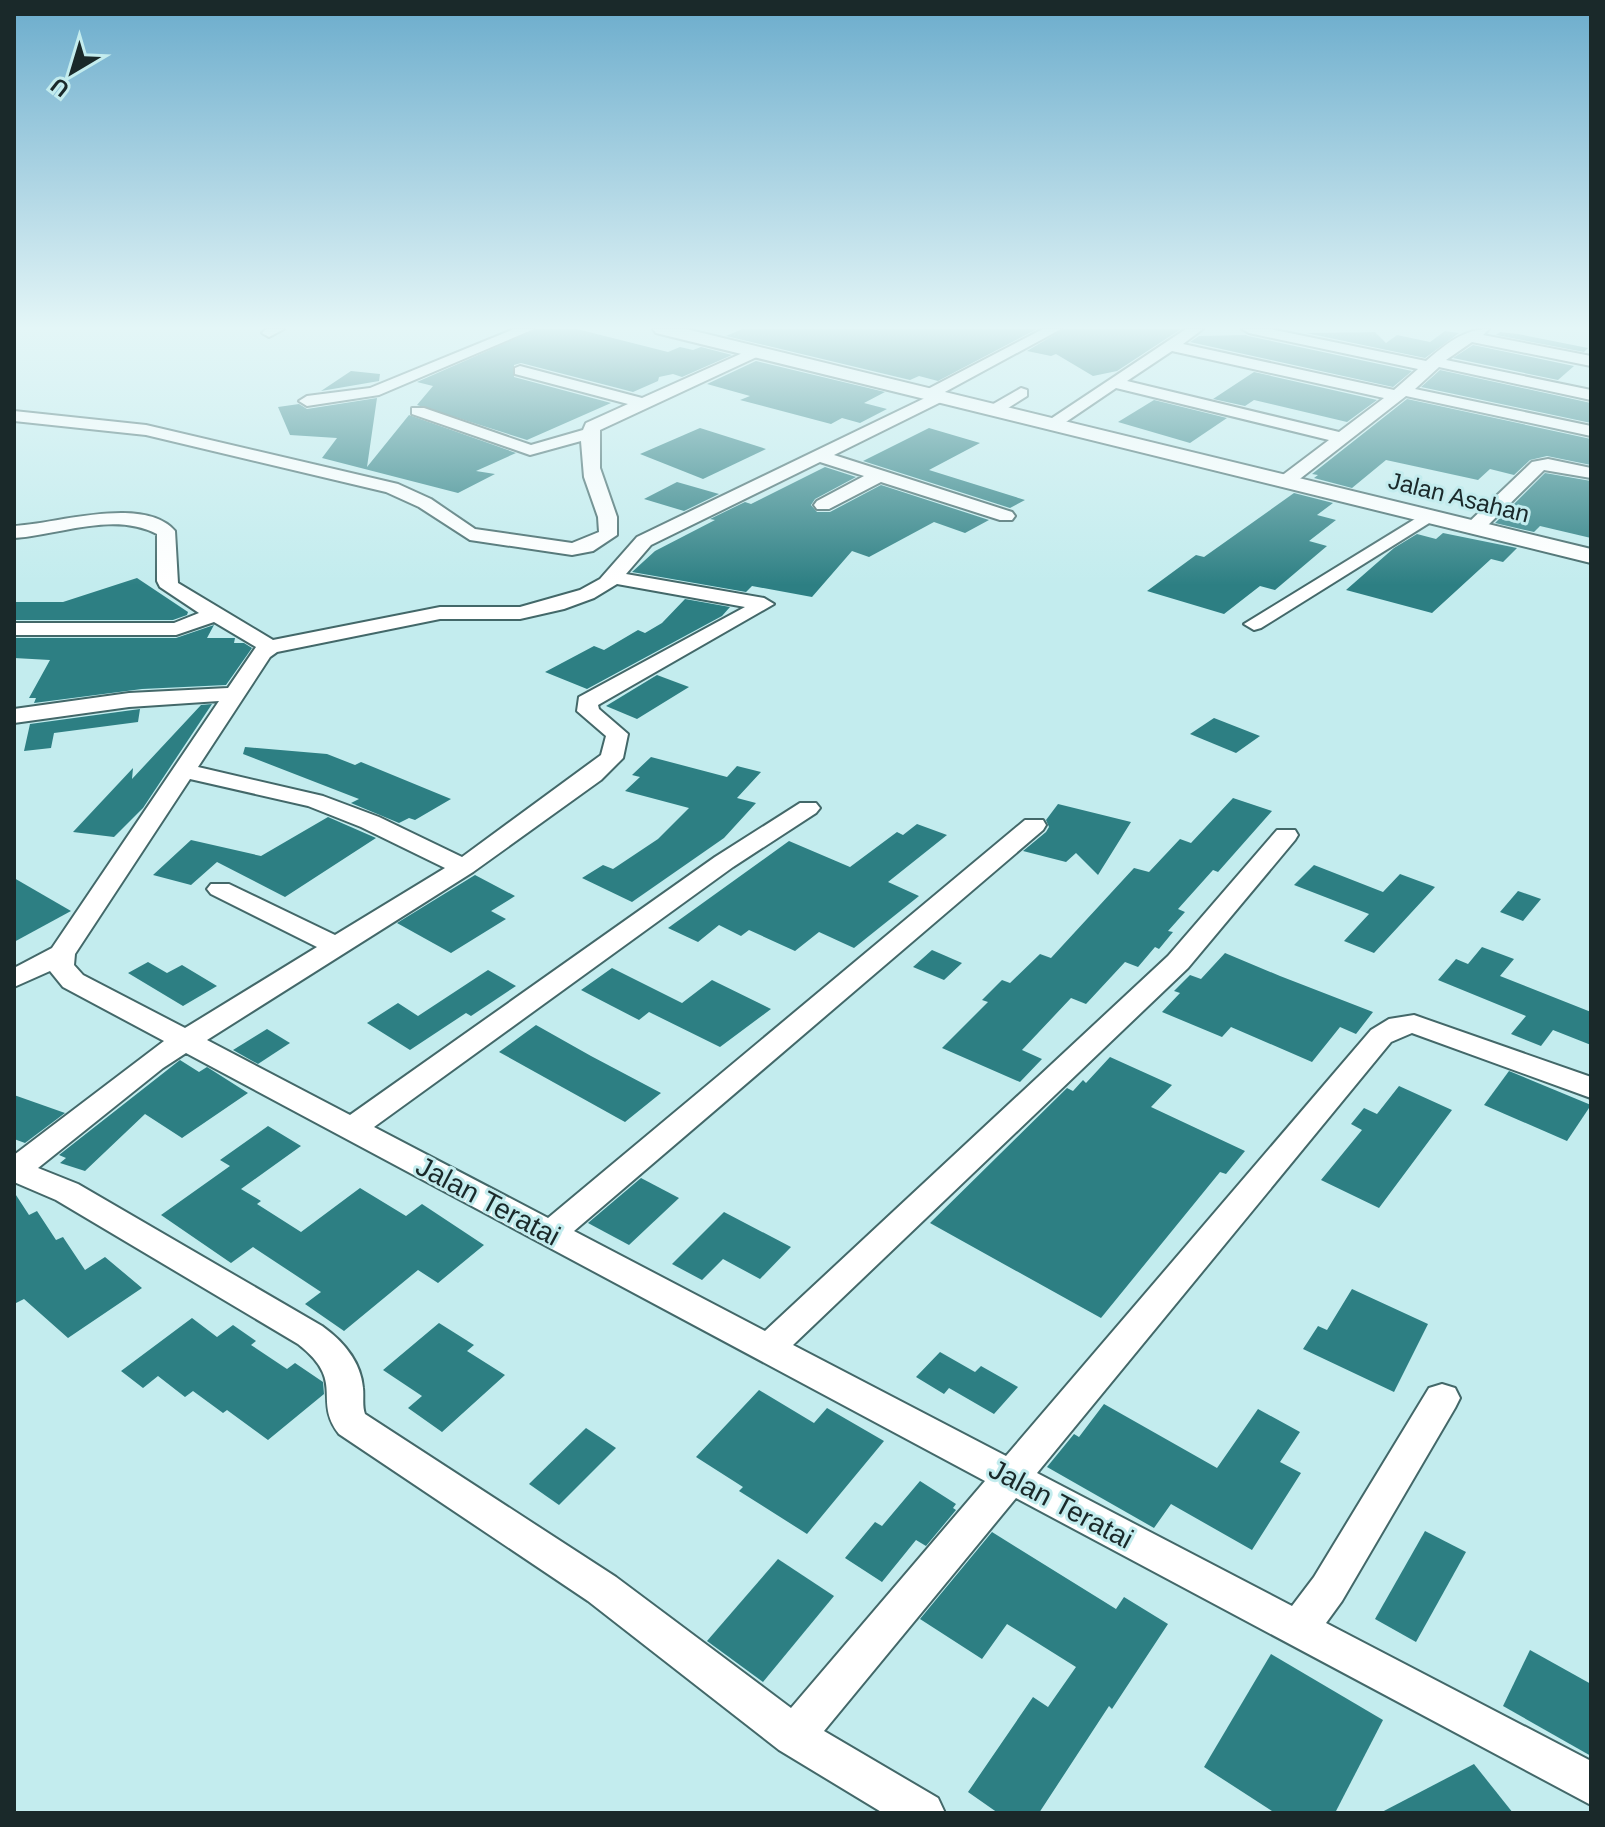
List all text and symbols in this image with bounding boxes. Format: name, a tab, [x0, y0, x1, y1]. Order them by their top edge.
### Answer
north arrow	[32, 32, 112, 112]
text: U	[46, 73, 74, 102]
street label: Jalan Asahan	[1386, 466, 1532, 528]
street label: Jalan Teratai	[411, 1150, 565, 1252]
street label: Jalan Teratai	[984, 1453, 1138, 1555]

